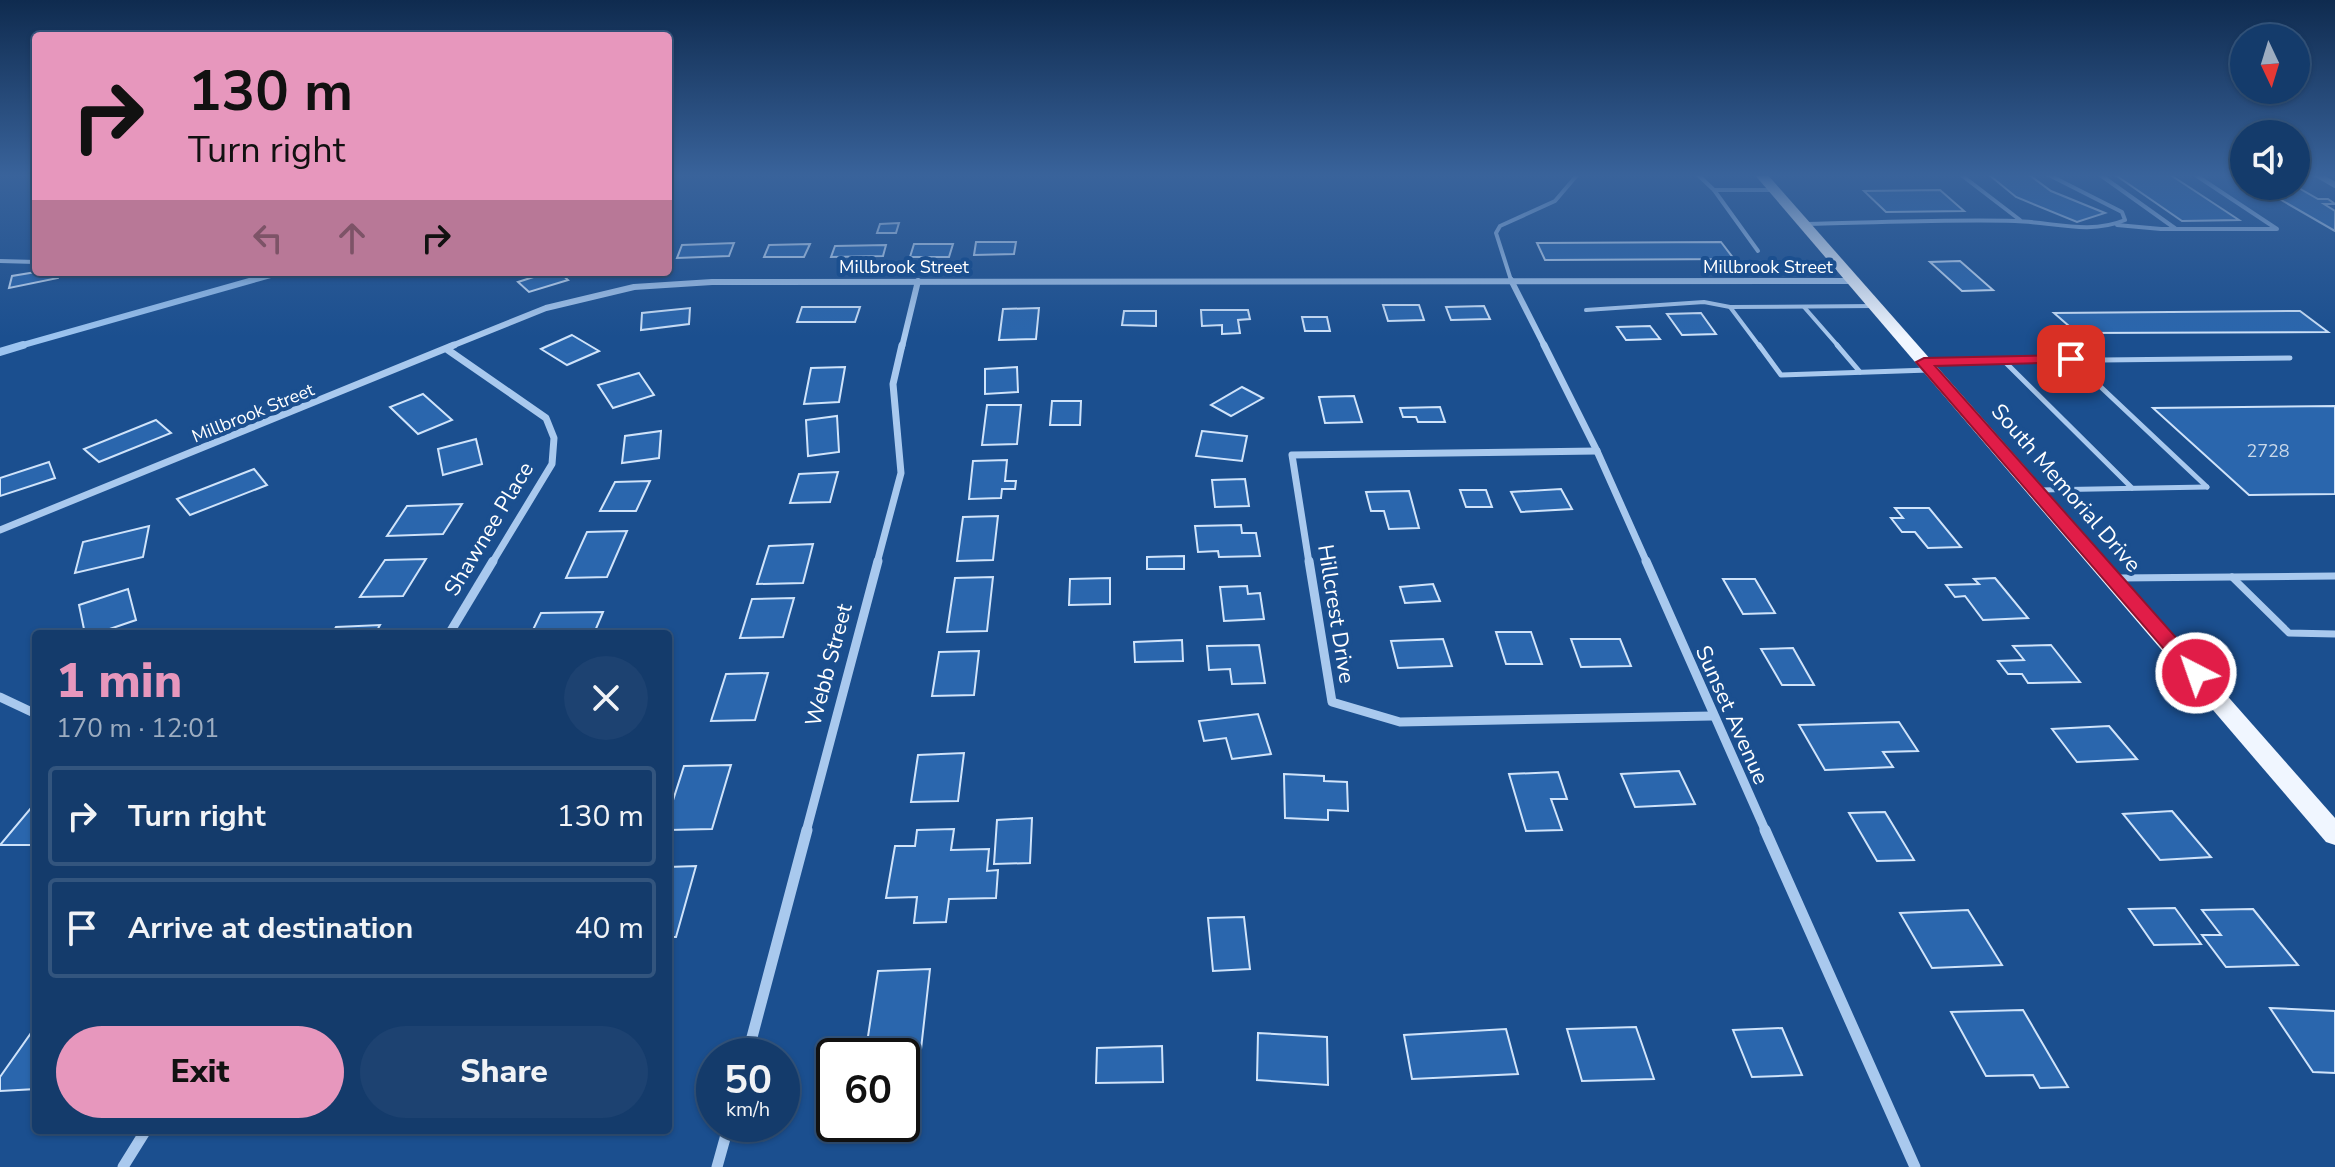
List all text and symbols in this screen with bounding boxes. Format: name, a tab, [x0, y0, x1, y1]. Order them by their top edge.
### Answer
north arrow	[2230, 24, 2310, 104]
map controls	[2230, 24, 2310, 200]
text: 130 m	[188, 53, 353, 130]
icon: right	[56, 64, 160, 168]
button: sound	[2230, 120, 2310, 200]
text: Turn right	[188, 126, 345, 175]
icon: left	[246, 216, 290, 260]
icon: ahead	[330, 216, 374, 260]
icon: right	[414, 216, 458, 260]
street label: Millbrook Street	[839, 255, 970, 279]
street label: Millbrook Street	[1703, 255, 1834, 279]
pin	[2037, 325, 2105, 393]
icon: arrive	[2049, 337, 2093, 381]
street label: Millbrook Street	[188, 377, 318, 448]
street label: South Memorial Drive	[1984, 397, 2148, 579]
house number: 2728	[2246, 439, 2290, 463]
street label: Shawnee Place	[437, 456, 541, 602]
street label: Hillcrest Drive	[1310, 542, 1362, 686]
street label: Webb Street	[798, 600, 860, 730]
position arrow	[2154, 631, 2238, 715]
street label: Sunset Avenue	[1688, 641, 1776, 789]
text: 1 min	[56, 648, 182, 714]
button: close	[564, 656, 648, 740]
text: 170 m · 12:01	[56, 711, 219, 746]
icon: right	[60, 794, 104, 838]
text: Turn right	[128, 796, 266, 837]
text: 130 m	[557, 796, 644, 837]
icon: arrive	[60, 906, 104, 950]
text: Arrive at destination	[128, 908, 413, 949]
text: 40 m	[575, 908, 644, 949]
button: Exit	[56, 1026, 344, 1118]
button: Share	[360, 1026, 648, 1118]
speed limit sign: 60	[816, 1038, 920, 1142]
text: 50	[724, 1053, 772, 1107]
text: km/h	[726, 1096, 770, 1123]

